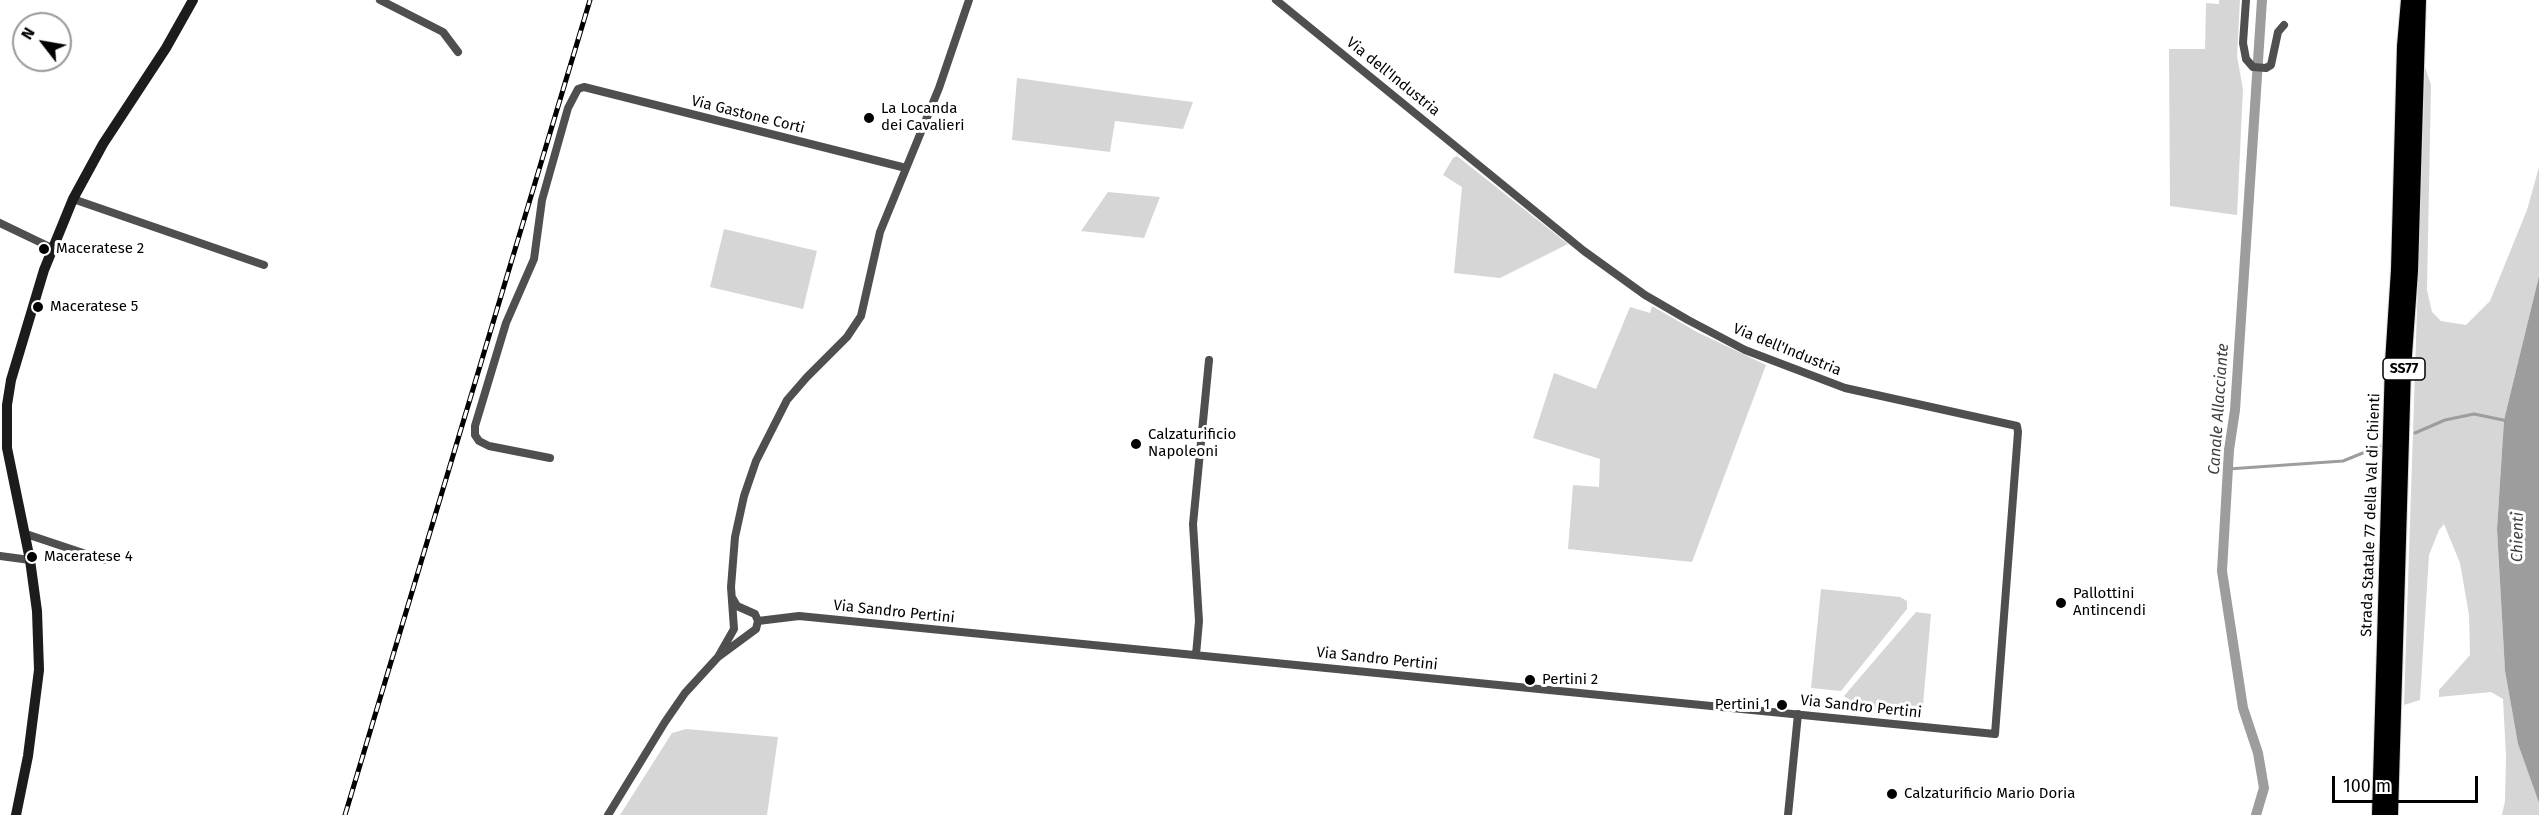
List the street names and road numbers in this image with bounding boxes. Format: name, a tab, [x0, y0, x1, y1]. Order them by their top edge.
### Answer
street label: Via dell'Industria	[1343, 34, 1443, 120]
street label: Via Gastone Corti	[689, 92, 807, 138]
street label: Via dell'Industria	[1730, 320, 1844, 380]
road number: SS77	[2383, 358, 2425, 380]
street label: Strada Statale 77 della Val di Chienti	[2358, 393, 2384, 637]
street label: Via Sandro Pertini	[833, 597, 955, 627]
street label: Via Sandro Pertini	[1316, 644, 1438, 674]
street label: Via Sandro Pertini	[1800, 692, 1922, 722]

